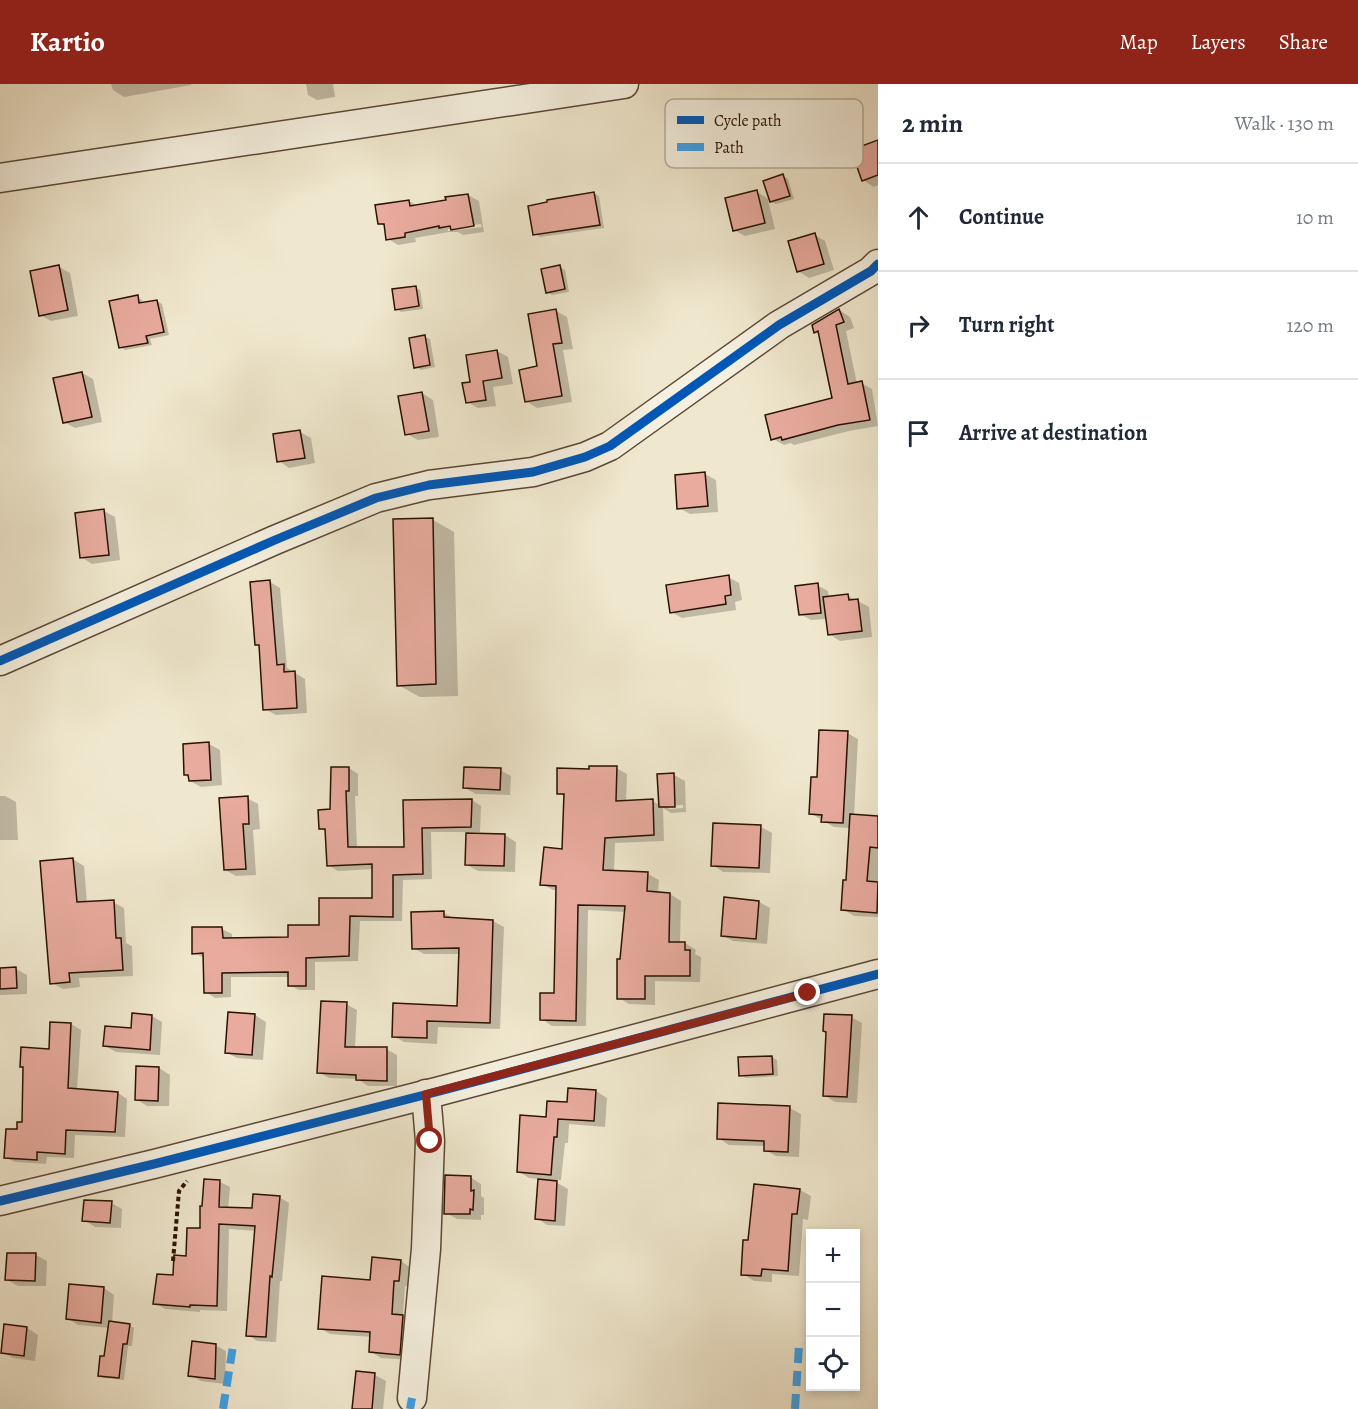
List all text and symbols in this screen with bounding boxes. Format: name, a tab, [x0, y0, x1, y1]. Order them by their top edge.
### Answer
text: Kartio	[30, 23, 105, 61]
text: Map	[1119, 28, 1158, 56]
text: Layers	[1191, 28, 1246, 56]
text: Share	[1279, 28, 1328, 56]
legend	[665, 99, 863, 168]
text: 2 min	[902, 106, 963, 141]
text: Cycle path	[714, 110, 782, 132]
text: Walk · 130 m	[1235, 110, 1334, 137]
text: Path	[714, 137, 744, 159]
icon: ahead	[902, 201, 935, 234]
text: Continue	[959, 202, 1044, 232]
text: 10 m	[1296, 204, 1334, 231]
icon: right	[902, 309, 935, 342]
text: Turn right	[959, 310, 1055, 340]
text: 120 m	[1286, 312, 1334, 339]
icon: arrive	[902, 417, 935, 450]
text: Arrive at destination	[959, 418, 1148, 448]
route end	[794, 979, 820, 1005]
route start	[416, 1127, 442, 1153]
map controls	[806, 1229, 860, 1391]
button: +	[806, 1229, 860, 1283]
button: −	[806, 1283, 860, 1337]
button: locate	[806, 1337, 860, 1391]

